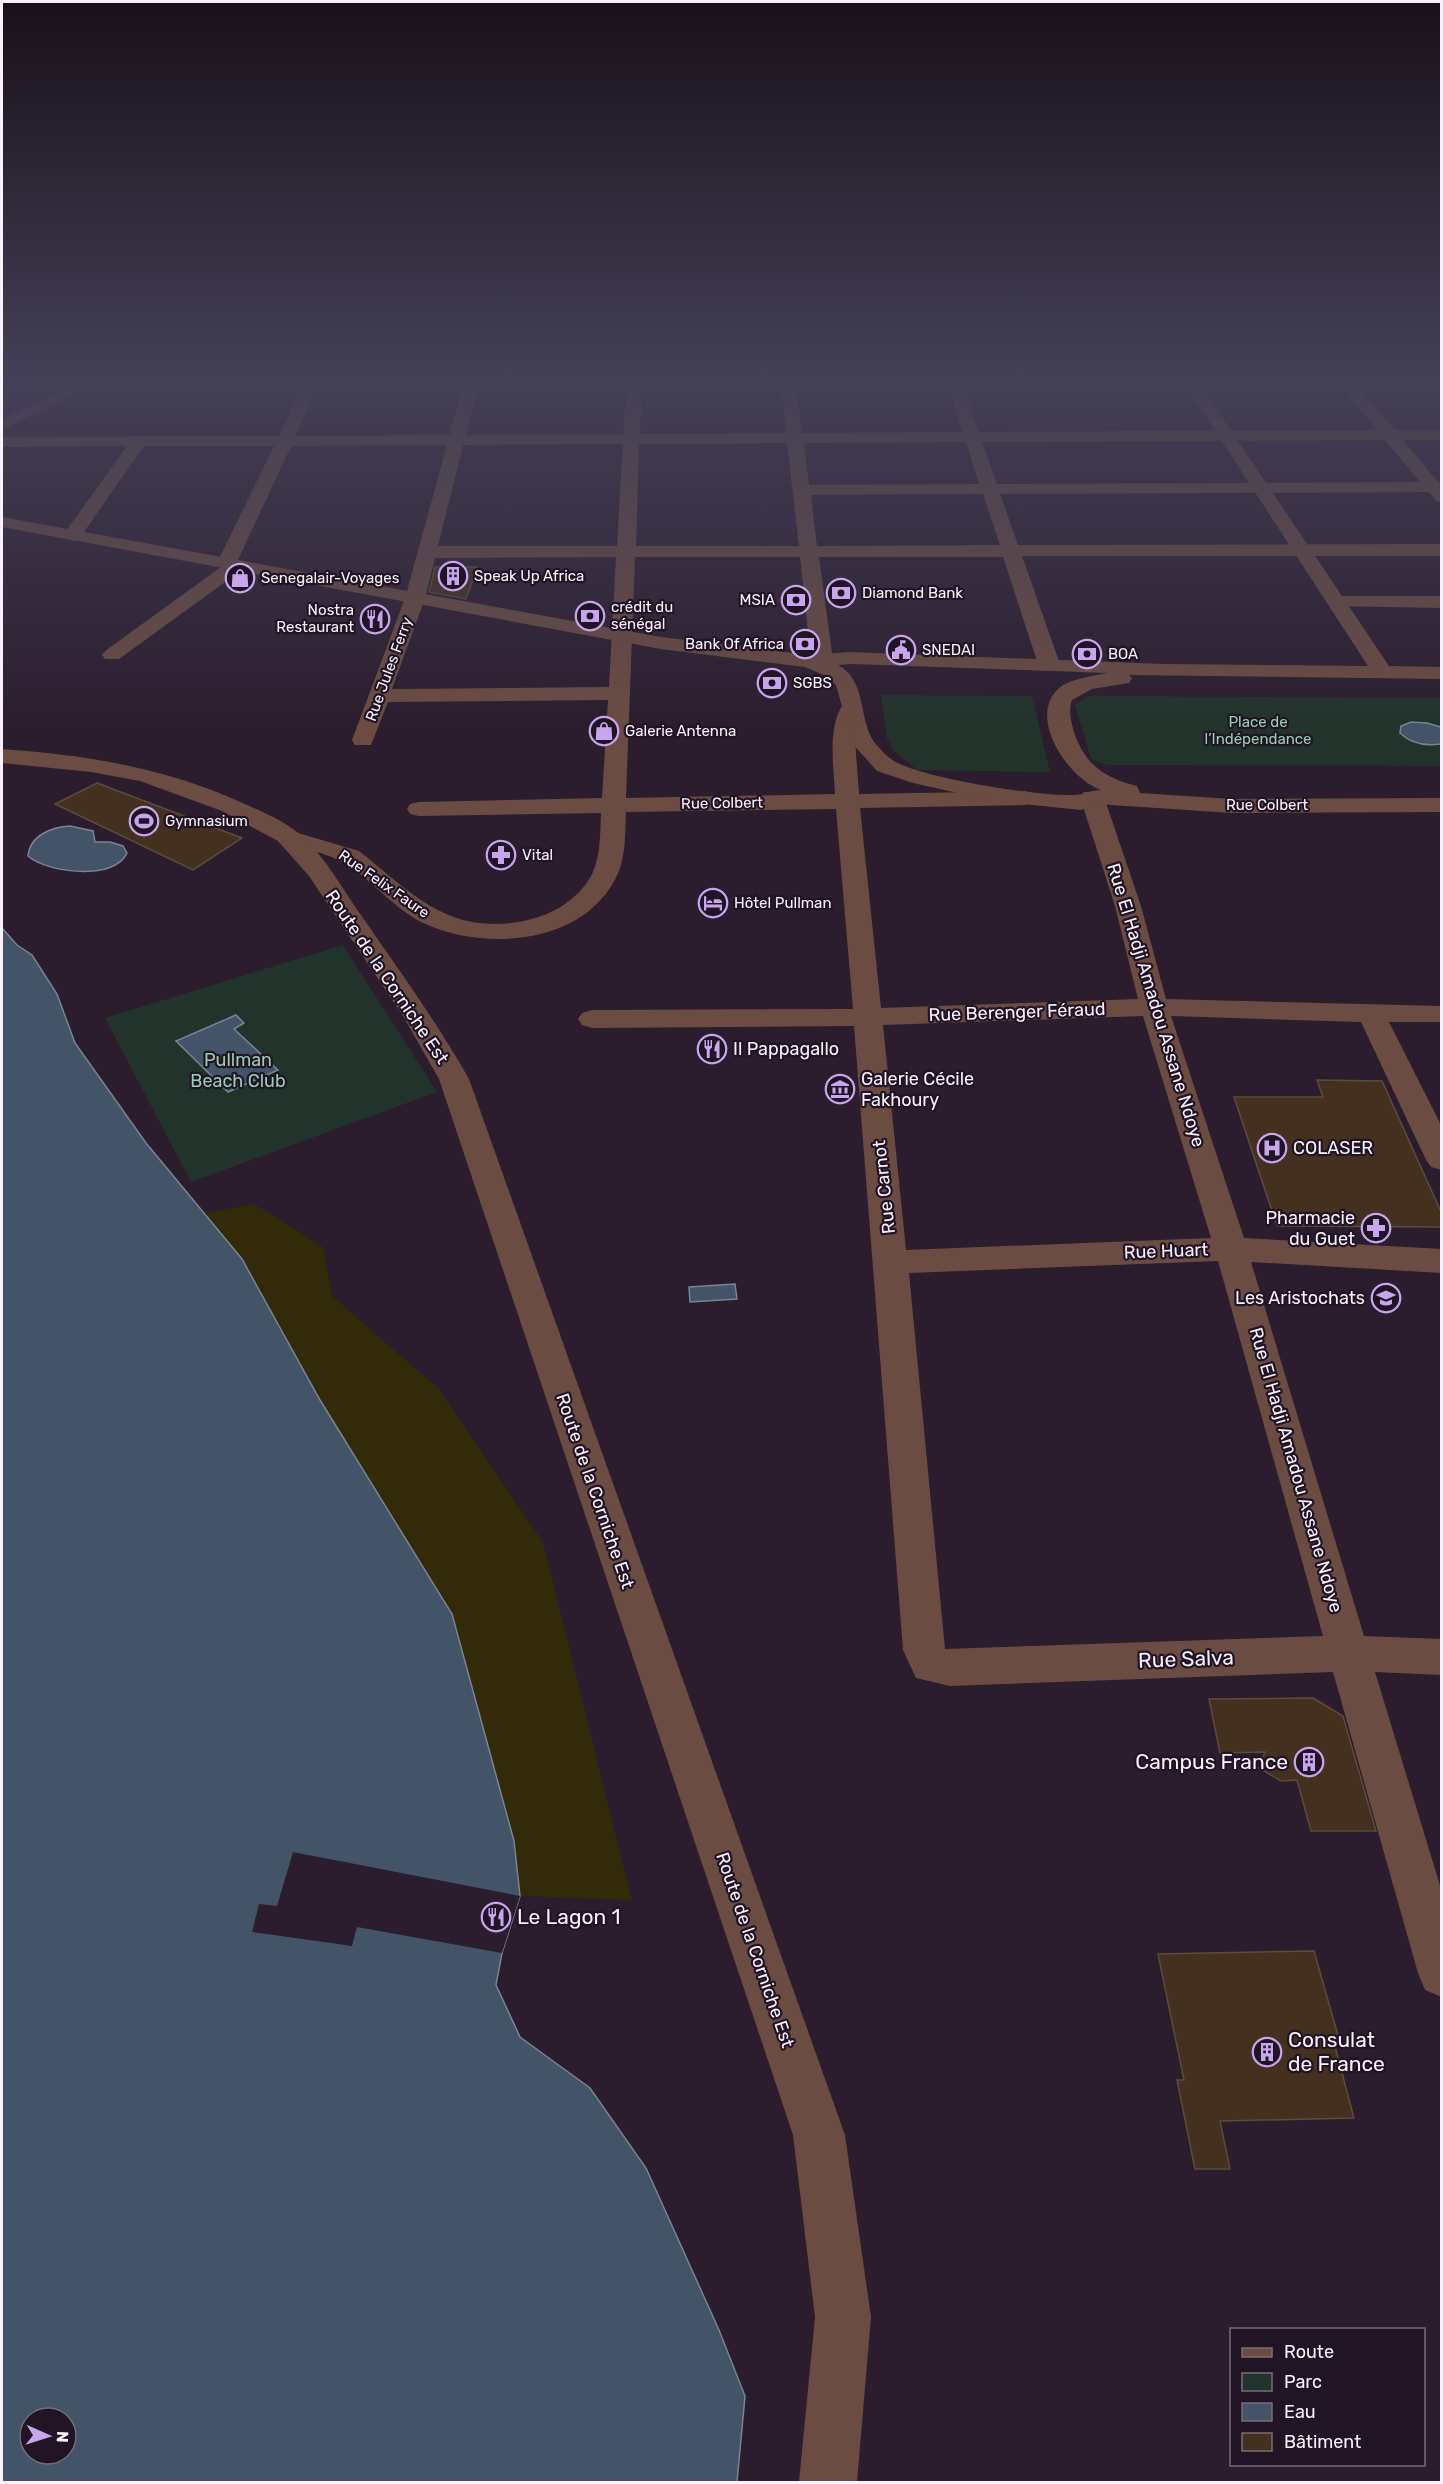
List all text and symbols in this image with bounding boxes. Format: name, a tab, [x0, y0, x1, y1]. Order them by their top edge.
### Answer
building icon: Speak Up Africa	[437, 560, 469, 592]
shop icon: Senegalair-Voyages	[224, 562, 256, 594]
place label: Speak Up Africa	[474, 567, 584, 585]
place label: Senegalair-Voyages	[261, 569, 400, 587]
bank icon: Diamond Bank	[825, 577, 857, 609]
bank icon: MSIA	[780, 584, 812, 616]
place label: Diamond Bank	[862, 584, 963, 602]
place label: MSIA	[740, 591, 775, 609]
place label: crédit du sénégal	[611, 598, 673, 633]
bank icon: crédit du sénégal	[574, 600, 606, 632]
place label: Nostra Restaurant	[276, 601, 354, 636]
restaurant icon: Nostra Restaurant	[359, 603, 391, 635]
street label: Rue Jules Ferry	[362, 614, 416, 724]
bank icon: Bank Of Africa	[789, 628, 821, 660]
public building icon: SNEDAI	[885, 634, 917, 666]
place label: Bank Of Africa	[685, 635, 784, 653]
bank icon: BOA	[1071, 638, 1103, 670]
place label: SNEDAI	[922, 641, 975, 659]
place label: BOA	[1108, 645, 1138, 663]
bank icon: SGBS	[756, 667, 788, 699]
place label: SGBS	[793, 674, 832, 692]
park label: Place de l’Indépendance	[1205, 713, 1311, 748]
shop icon: Galerie Antenna	[588, 715, 620, 747]
place label: Galerie Antenna	[625, 722, 736, 740]
street label: Rue Colbert	[681, 793, 763, 813]
street label: Rue Colbert	[1226, 796, 1308, 814]
sports icon: Gymnasium	[128, 805, 160, 837]
place label: Gymnasium	[165, 812, 248, 830]
pharmacy icon: Vital	[485, 839, 517, 871]
street label: Rue Felix Faure	[335, 846, 433, 922]
place label: Vital	[522, 846, 553, 864]
street label: Rue El Hadji Amadou Assane Ndoye	[1102, 860, 1210, 1150]
street label: Route de la Corniche Est	[321, 886, 453, 1068]
hotel icon: Hôtel Pullman	[697, 887, 729, 919]
place label: Hôtel Pullman	[734, 894, 832, 912]
street label: Rue Berenger Féraud	[928, 998, 1106, 1026]
restaurant icon: Il Pappagallo	[696, 1033, 728, 1065]
place label: Il Pappagallo	[733, 1038, 839, 1060]
park label: Pullman Beach Club	[190, 1049, 286, 1092]
place label: Galerie Cécile Fakhoury	[861, 1068, 974, 1111]
museum icon: Galerie Cécile Fakhoury	[824, 1073, 856, 1105]
hospital icon: COLASER	[1256, 1132, 1288, 1164]
place label: COLASER	[1293, 1137, 1373, 1159]
street label: Rue Carnot	[868, 1139, 900, 1235]
place label: Pharmacie du Guet	[1265, 1207, 1355, 1250]
pharmacy icon: Pharmacie du Guet	[1360, 1212, 1392, 1244]
street label: Rue Huart	[1123, 1239, 1209, 1263]
school or university icon: Les Aristochats	[1370, 1282, 1402, 1314]
place label: Les Aristochats	[1235, 1287, 1365, 1309]
street label: Rue El Hadji Amadou Assane Ndoye	[1245, 1325, 1347, 1615]
street label: Route de la Corniche Est	[551, 1390, 639, 1592]
street label: Rue Salva	[1138, 1644, 1234, 1673]
building icon: Campus France	[1293, 1746, 1325, 1778]
place label: Campus France	[1135, 1749, 1288, 1774]
street label: Route de la Corniche Est	[711, 1849, 799, 2051]
restaurant icon: Le Lagon 1	[480, 1901, 512, 1933]
place label: Le Lagon 1	[517, 1904, 620, 1929]
place label: Consulat de France	[1288, 2027, 1385, 2076]
building icon: Consulat de France	[1251, 2036, 1283, 2068]
legend	[1230, 2328, 1425, 2466]
text: Route	[1284, 2341, 1334, 2363]
text: Parc	[1284, 2371, 1322, 2393]
text: Eau	[1284, 2401, 1316, 2423]
north arrow	[18, 2406, 78, 2466]
text: N	[53, 2431, 72, 2443]
text: Bâtiment	[1284, 2431, 1361, 2453]

